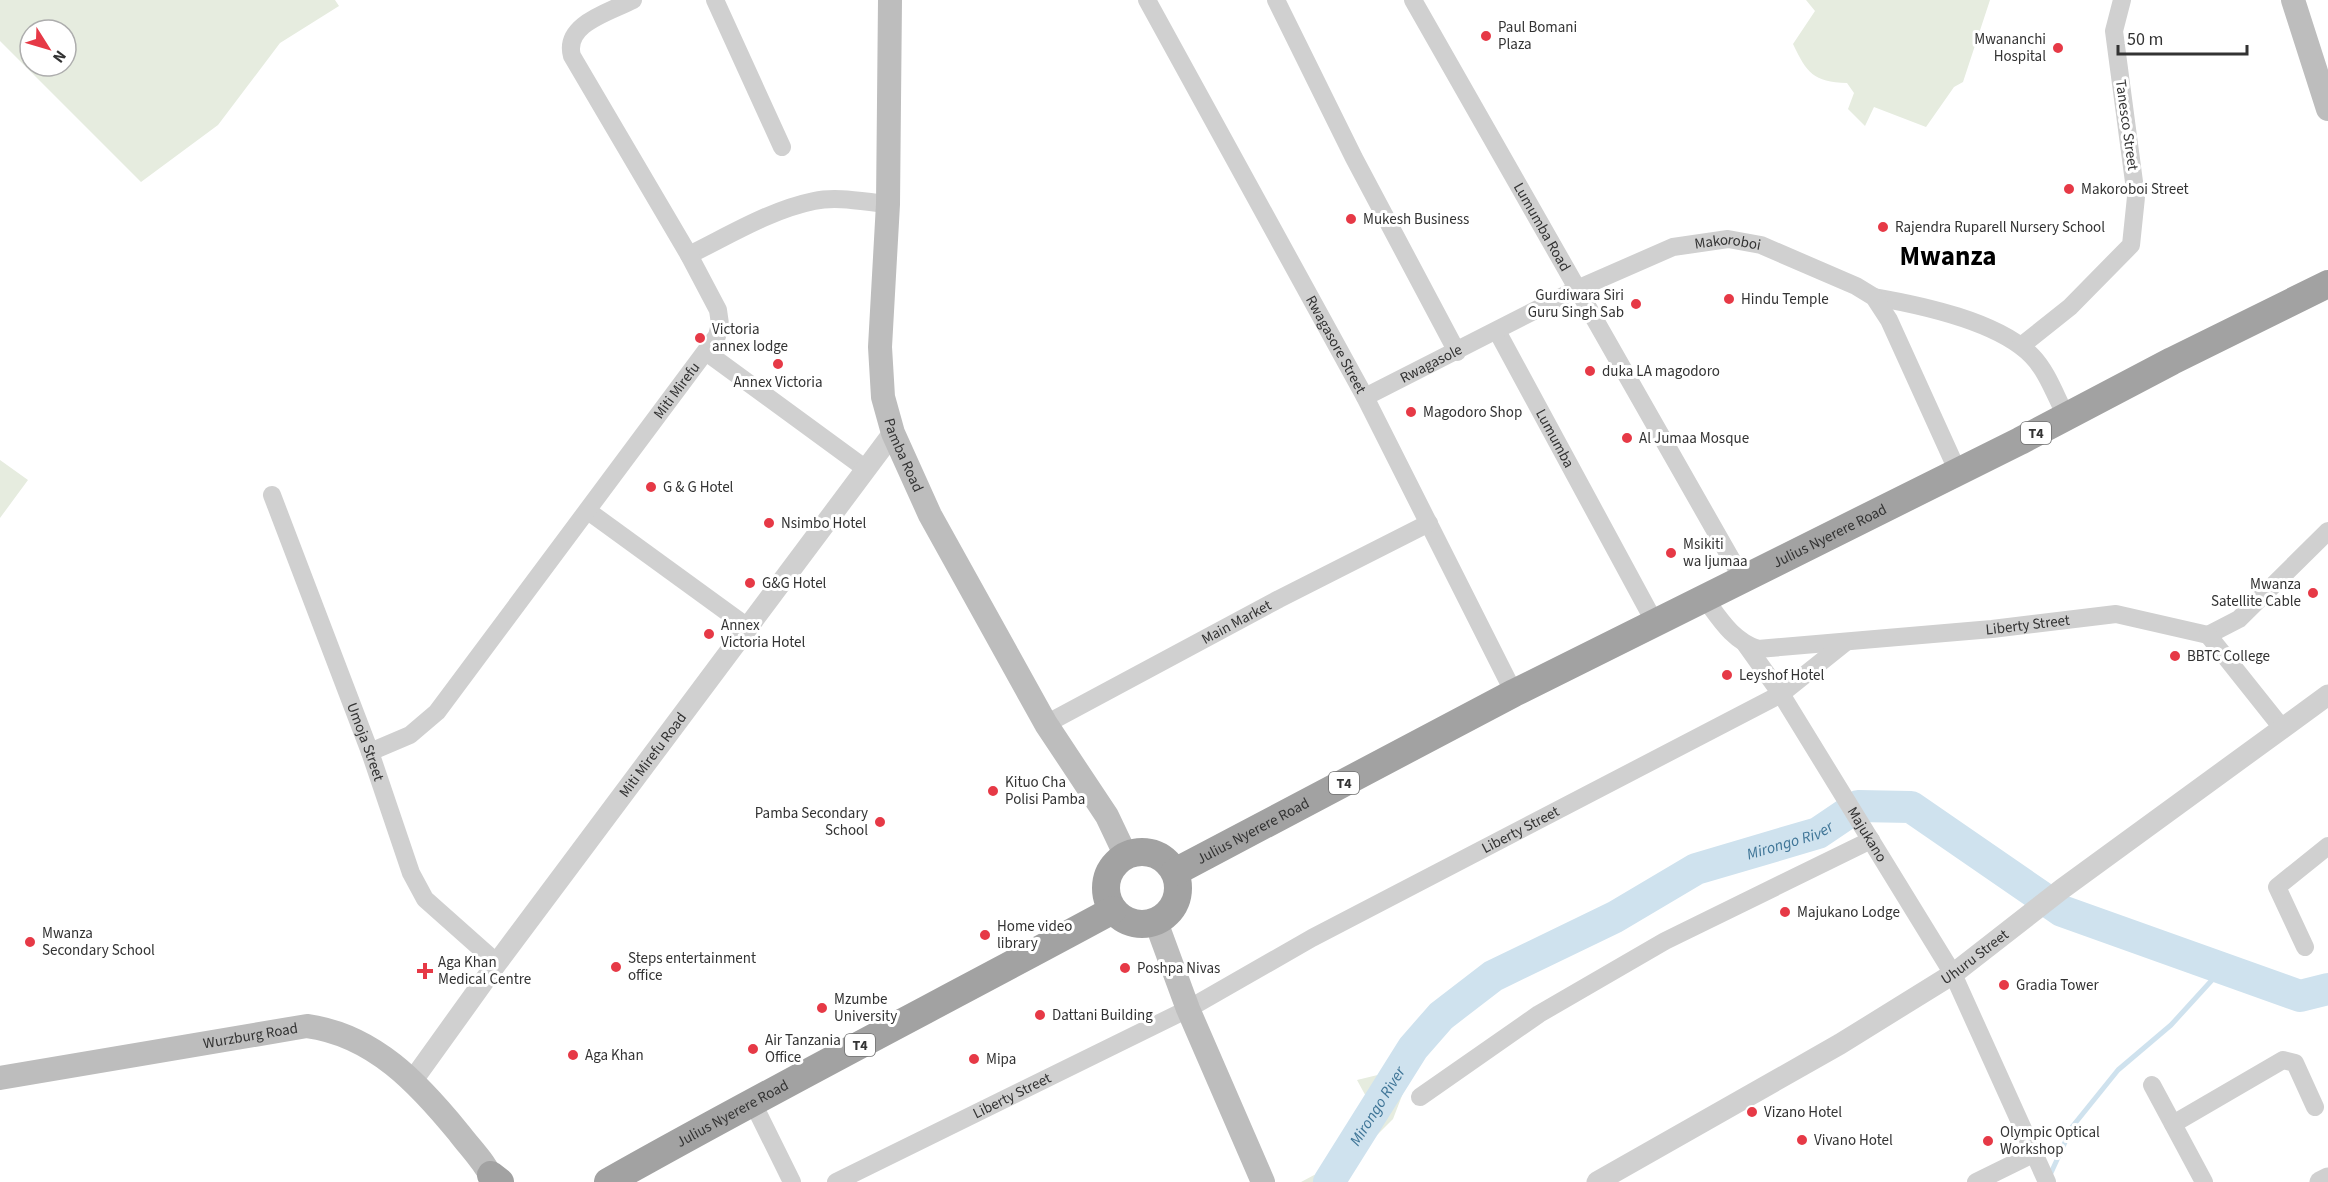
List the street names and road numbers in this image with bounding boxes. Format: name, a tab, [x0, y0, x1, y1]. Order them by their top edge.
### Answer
street label: Tanesco Street	[2110, 78, 2143, 172]
street label: Lumumba Road	[1508, 179, 1575, 275]
street label: Makoroboi	[1693, 229, 1763, 256]
street label: Rwagasore Street	[1300, 292, 1371, 398]
street label: Rwagasole	[1396, 339, 1466, 388]
street label: Miti Mirefu	[649, 358, 705, 423]
street label: Lumumba	[1530, 405, 1579, 472]
street label: Pamba Road	[878, 416, 928, 496]
road number: T4	[2021, 422, 2051, 444]
street label: Julius Nyerere Road	[1769, 499, 1890, 573]
street label: Main Market	[1198, 595, 1275, 650]
street label: Liberty Street	[1985, 610, 2071, 641]
street label: Umoja Street	[341, 700, 389, 784]
street label: Miti Mirefu Road	[614, 708, 692, 802]
road number: T4	[1329, 772, 1359, 794]
street label: Julius Nyerere Road	[1193, 793, 1313, 870]
street label: Liberty Street	[1478, 801, 1563, 859]
street label: Majukano	[1842, 803, 1892, 866]
street label: Uhuru Street	[1937, 925, 2013, 990]
street label: Wurzburg Road	[202, 1018, 300, 1054]
road number: T4	[845, 1034, 875, 1056]
street label: Liberty Street	[969, 1068, 1055, 1124]
street label: Julius Nyerere Road	[673, 1075, 792, 1153]

